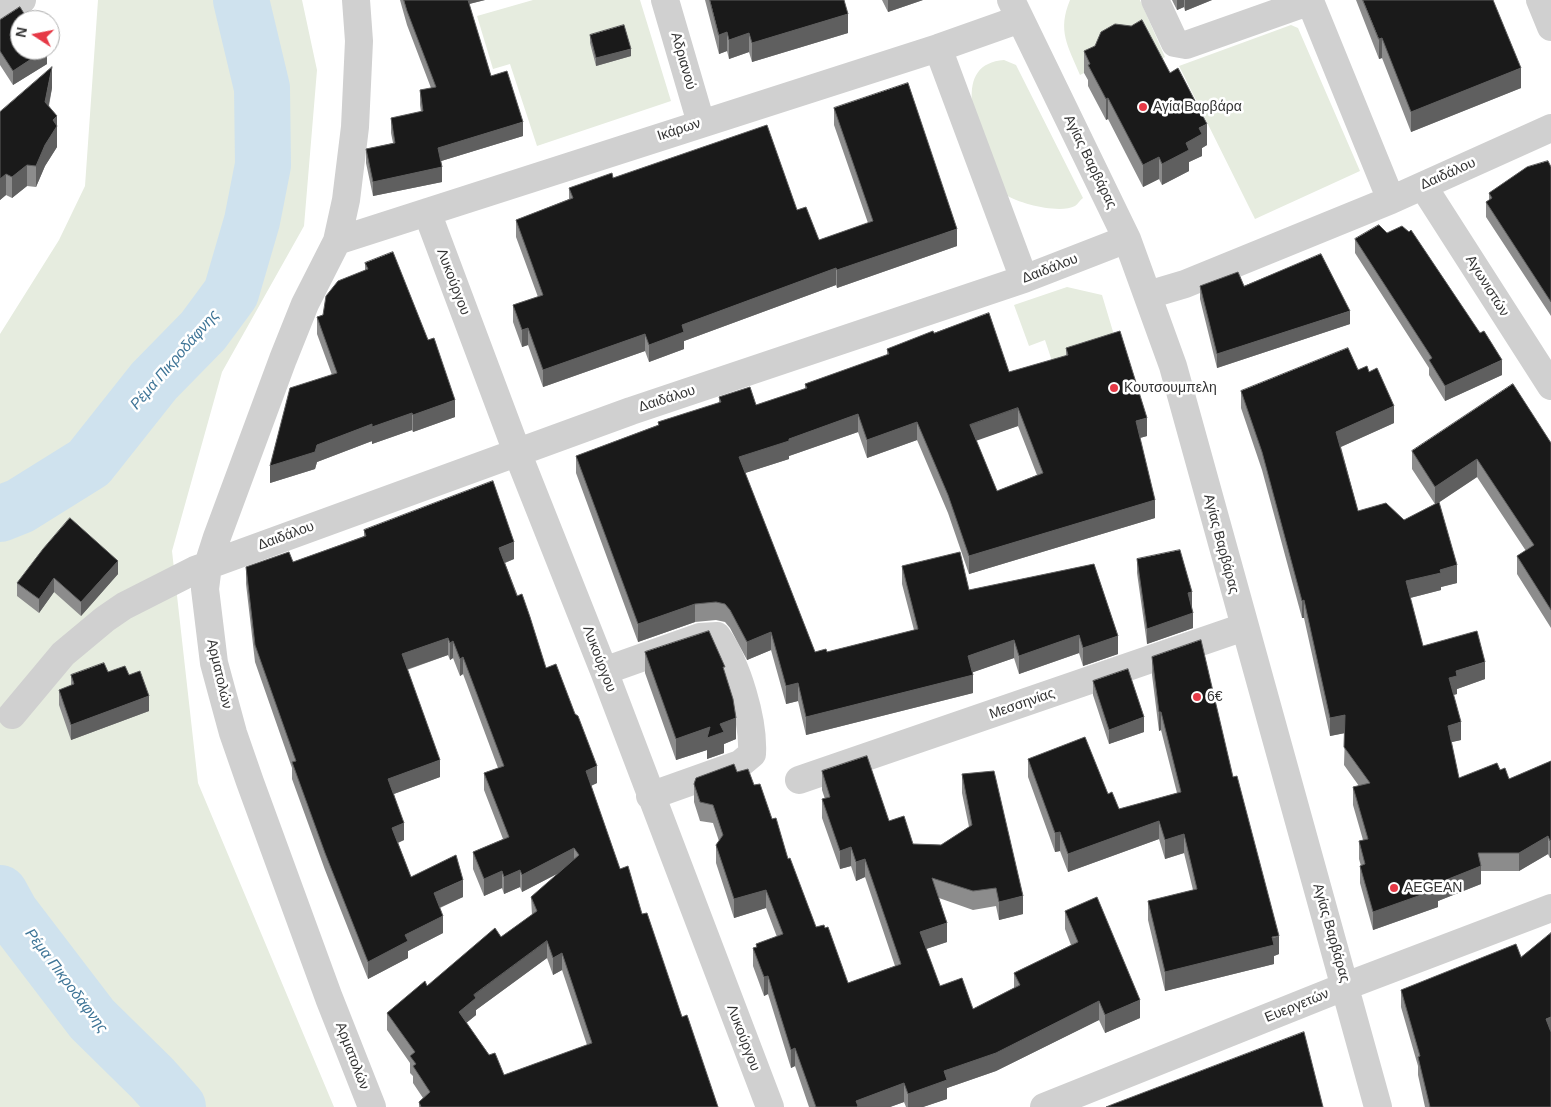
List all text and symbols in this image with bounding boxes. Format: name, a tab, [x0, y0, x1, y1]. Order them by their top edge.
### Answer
north arrow	[10, 10, 60, 60]
text: N	[12, 26, 30, 39]
street label: Αδριανού	[667, 30, 699, 92]
place label: Αγία Βαρβάρα	[1153, 99, 1242, 115]
marker: Αγία Βαρβάρα	[1137, 101, 1149, 113]
street label: Αγίας Βαρβάρας	[1060, 112, 1120, 212]
street label: Ικάρων	[655, 115, 703, 145]
street label: Δαιδάλου	[1418, 154, 1478, 194]
street label: Λυκούργου	[433, 246, 473, 318]
street label: Δαιδάλου	[1020, 251, 1080, 287]
street label: Αγωνιστών	[1462, 252, 1512, 320]
water label: Ρέμα Πικροδάφνης	[127, 307, 223, 413]
place label: Κουτσουμπελη	[1124, 380, 1217, 396]
street label: Δαιδάλου	[637, 382, 697, 416]
marker: Κουτσουμπελη	[1108, 382, 1120, 394]
street label: Αγίας Βαρβάρας	[1200, 492, 1242, 596]
street label: Δαιδάλου	[256, 518, 316, 554]
street label: Λυκούργου	[579, 623, 619, 695]
street label: Αρματολών	[203, 638, 235, 710]
street label: Μεσσηνίας	[987, 685, 1057, 723]
place label: 6€	[1207, 689, 1223, 705]
marker: 6€	[1191, 691, 1203, 703]
place label: AEGEAN	[1404, 880, 1462, 896]
street label: Αγίας Βαρβάρας	[1309, 882, 1353, 984]
marker: AEGEAN	[1388, 882, 1400, 894]
water label: Ρέμα Πικροδάφνης	[21, 925, 111, 1037]
street label: Ευεργετών	[1262, 986, 1332, 1026]
street label: Λυκούργου	[723, 1002, 763, 1074]
street label: Αρματολών	[331, 1020, 373, 1092]

